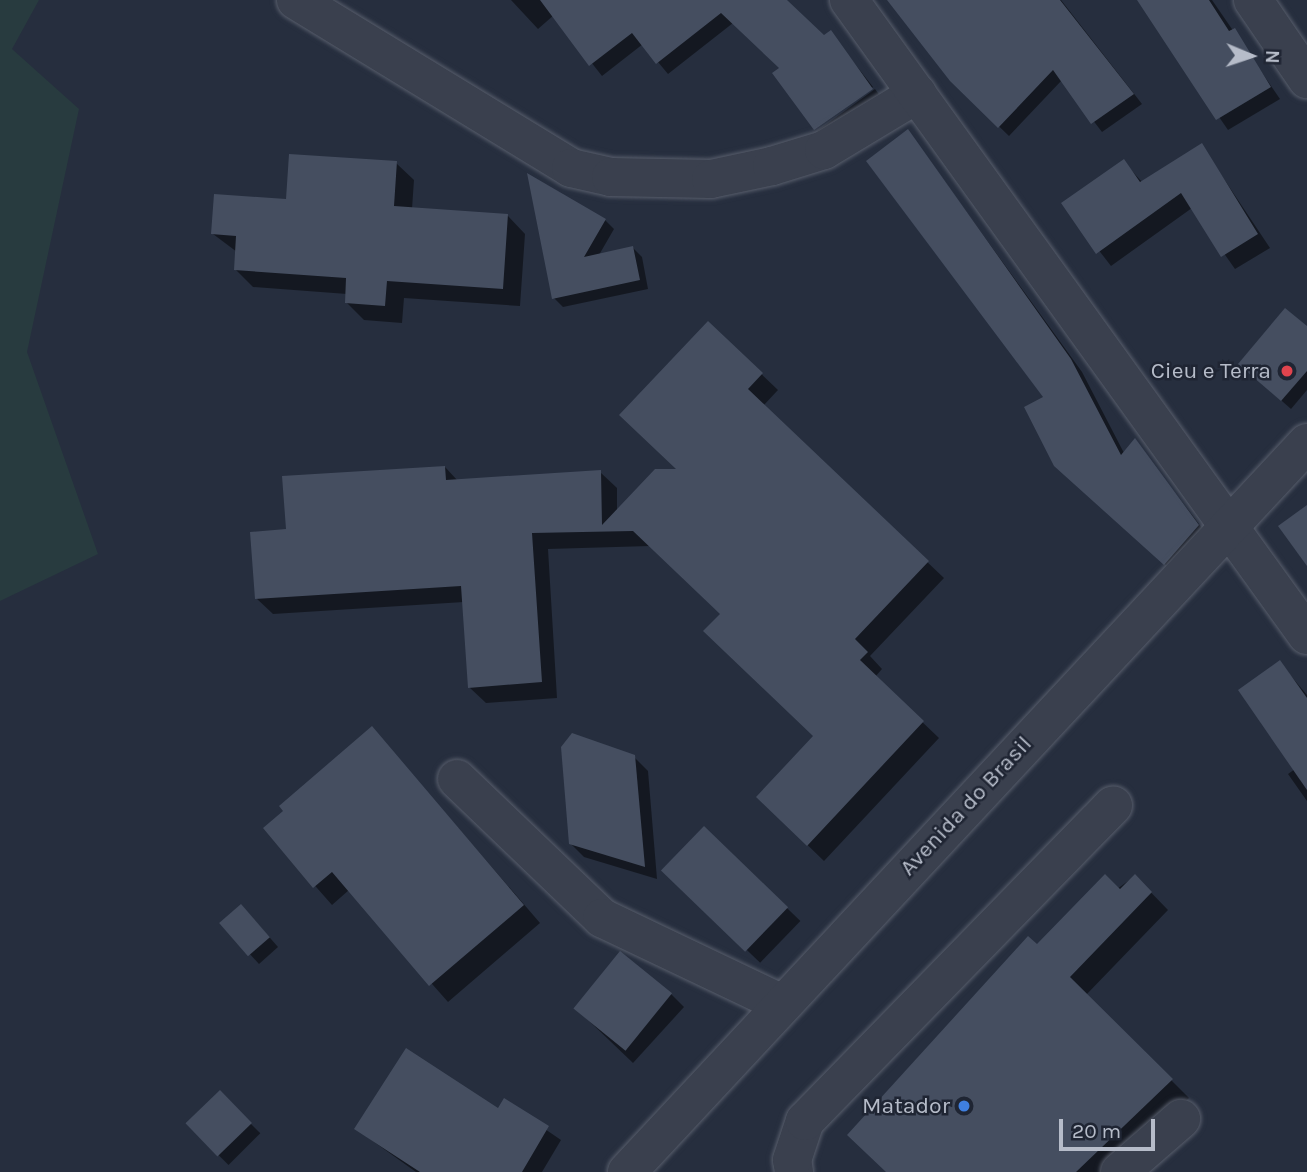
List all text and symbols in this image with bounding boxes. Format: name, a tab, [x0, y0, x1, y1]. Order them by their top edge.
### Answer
north arrow	[1216, 21, 1286, 91]
text: N	[1261, 50, 1283, 64]
place label: Cieu e Terra	[1151, 357, 1271, 385]
marker: Cieu e Terra	[1277, 361, 1297, 381]
street label: Avenida do Brasil	[894, 730, 1038, 882]
place label: Matador	[862, 1092, 950, 1120]
marker: Matador	[956, 1098, 972, 1114]
scale bar	[1062, 1106, 1158, 1150]
text: 20 m	[1072, 1119, 1121, 1143]

